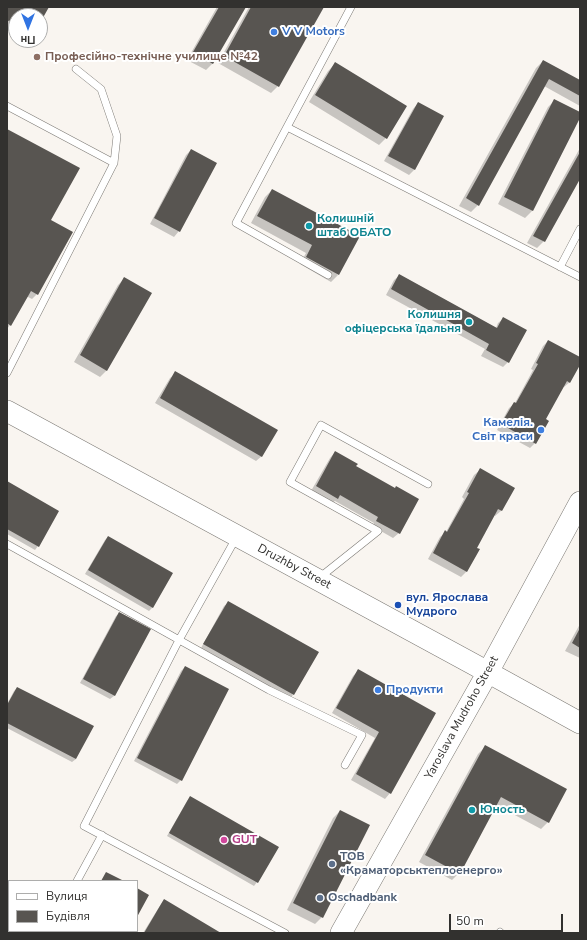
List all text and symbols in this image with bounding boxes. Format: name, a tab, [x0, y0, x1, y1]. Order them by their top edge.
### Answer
north arrow	[8, 8, 48, 48]
place label: V V Motors	[282, 25, 345, 39]
marker: V V Motors	[269, 27, 279, 37]
text: Пн	[20, 32, 36, 47]
place label: Професійно-технічне училище №42	[45, 50, 258, 64]
marker: Професійно-технічне училище №42	[32, 52, 42, 62]
place label: Колишній штаб ОБАТО	[317, 212, 392, 240]
marker: Колишній штаб ОБАТО	[304, 221, 314, 231]
place label: Колишня офіцерська їдальня	[345, 308, 461, 336]
marker: Колишня офіцерська їдальня	[464, 317, 474, 327]
place label: Камелія. Світ краси	[472, 416, 533, 444]
marker: Камелія. Світ краси	[536, 425, 546, 435]
street label: Druzhby Street	[255, 542, 333, 592]
place label: вул. Ярослава Мудрого	[406, 591, 488, 619]
marker: вул. Ярослава Мудрого	[393, 600, 403, 610]
street label: Yaroslava Mudroho Street	[422, 654, 502, 782]
place label: Продукти	[386, 683, 443, 697]
marker: Продукти	[373, 685, 383, 695]
place label: Юность	[480, 803, 525, 817]
marker: Юность	[467, 805, 477, 815]
place label: GUT	[232, 833, 257, 847]
marker: GUT	[219, 835, 229, 845]
place label: ТОВ «Краматорськтеплоенерго»	[340, 850, 503, 878]
marker: ТОВ «Краматорськтеплоенерго»	[327, 859, 337, 869]
legend	[8, 880, 138, 932]
text: Вулиця	[46, 888, 88, 904]
place label: Oschadbank	[328, 891, 397, 905]
marker: Oschadbank	[315, 893, 325, 903]
scale bar	[451, 906, 565, 932]
text: Будівля	[46, 908, 90, 924]
text: 50 m	[456, 913, 484, 929]

